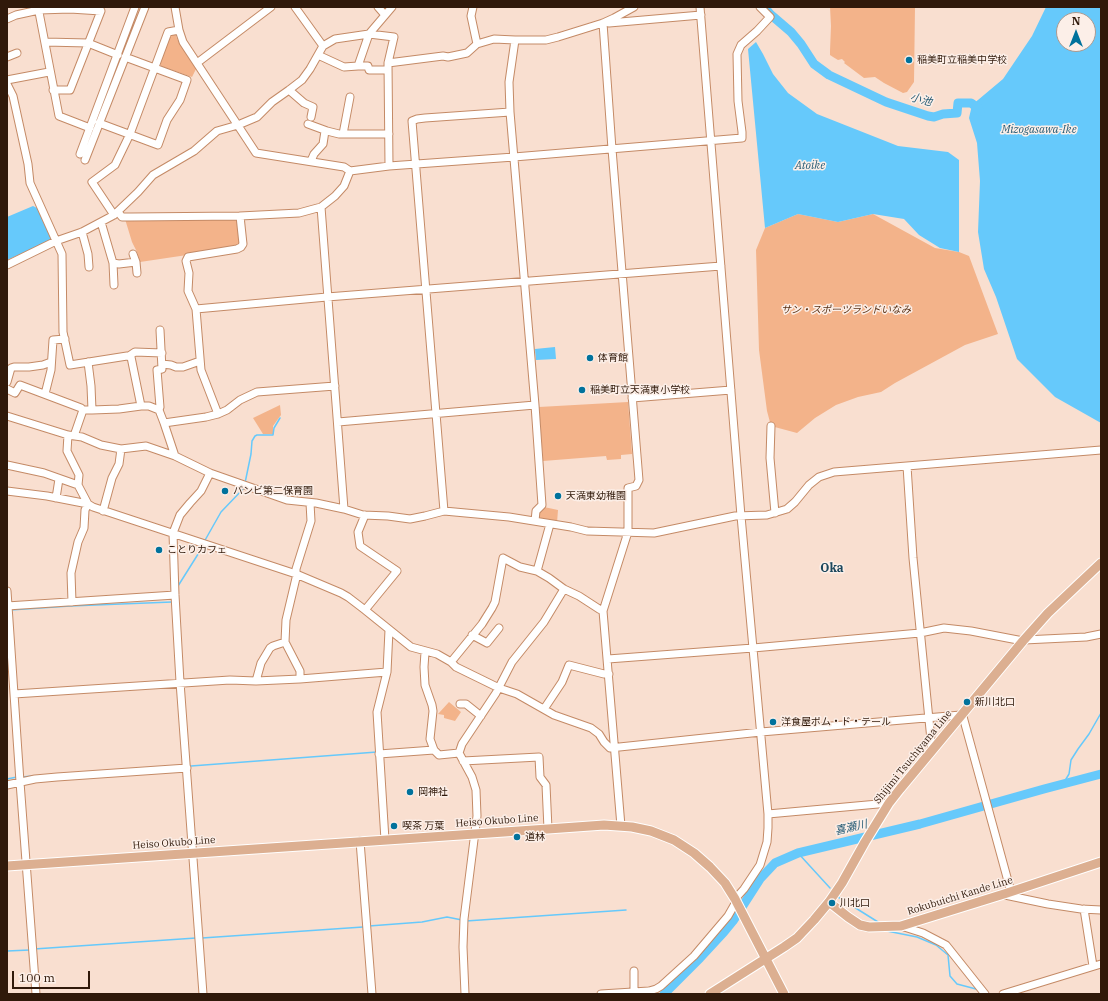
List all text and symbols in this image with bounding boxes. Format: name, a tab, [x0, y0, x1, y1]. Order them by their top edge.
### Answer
north arrow	[1056, 12, 1096, 52]
text: N	[1072, 14, 1080, 28]
place label: 稲美町立稲美中学校	[917, 54, 1007, 66]
marker: 稲美町立稲美中学校	[904, 55, 914, 65]
water label: 小池	[909, 91, 933, 109]
water label: Mizogasawa-Ike	[1001, 123, 1077, 137]
water label: Atoike	[795, 159, 825, 173]
park label: サン・スポーツランドいなみ	[781, 304, 911, 316]
place label: 体育館	[598, 352, 628, 364]
marker: 体育館	[585, 353, 595, 363]
place label: 稲美町立天満東小学校	[590, 384, 690, 396]
marker: 稲美町立天満東小学校	[577, 385, 587, 395]
place label: バンビ第二保育園	[233, 485, 313, 497]
marker: バンビ第二保育園	[220, 486, 230, 496]
place label: 天満東幼稚園	[566, 490, 626, 502]
marker: 天満東幼稚園	[553, 491, 563, 501]
place label: ことりカフェ	[167, 544, 227, 556]
marker: ことりカフェ	[154, 545, 164, 555]
district label: Oka	[820, 562, 844, 576]
place label: 新川北口	[975, 696, 1015, 708]
marker: 新川北口	[962, 697, 972, 707]
street label: Shijimi Tsuchiyama Line	[871, 708, 955, 806]
place label: 洋食屋ポム・ド・テール	[781, 716, 891, 728]
marker: 洋食屋ポム・ド・テール	[768, 717, 778, 727]
place label: 岡神社	[418, 786, 448, 798]
marker: 岡神社	[405, 787, 415, 797]
street label: Heiso Okubo Line	[455, 812, 539, 830]
water label: 喜瀬川	[833, 818, 869, 838]
place label: 喫茶 万葉	[402, 820, 444, 832]
marker: 喫茶 万葉	[389, 821, 399, 831]
place label: 道林	[525, 831, 545, 843]
marker: 道林	[512, 832, 522, 842]
street label: Heiso Okubo Line	[132, 834, 216, 852]
street label: Rokubuichi Kande Line	[906, 874, 1014, 918]
place label: 川北口	[840, 897, 870, 909]
marker: 川北口	[827, 898, 837, 908]
scale bar	[14, 963, 92, 989]
text: 100 m	[19, 970, 55, 985]

